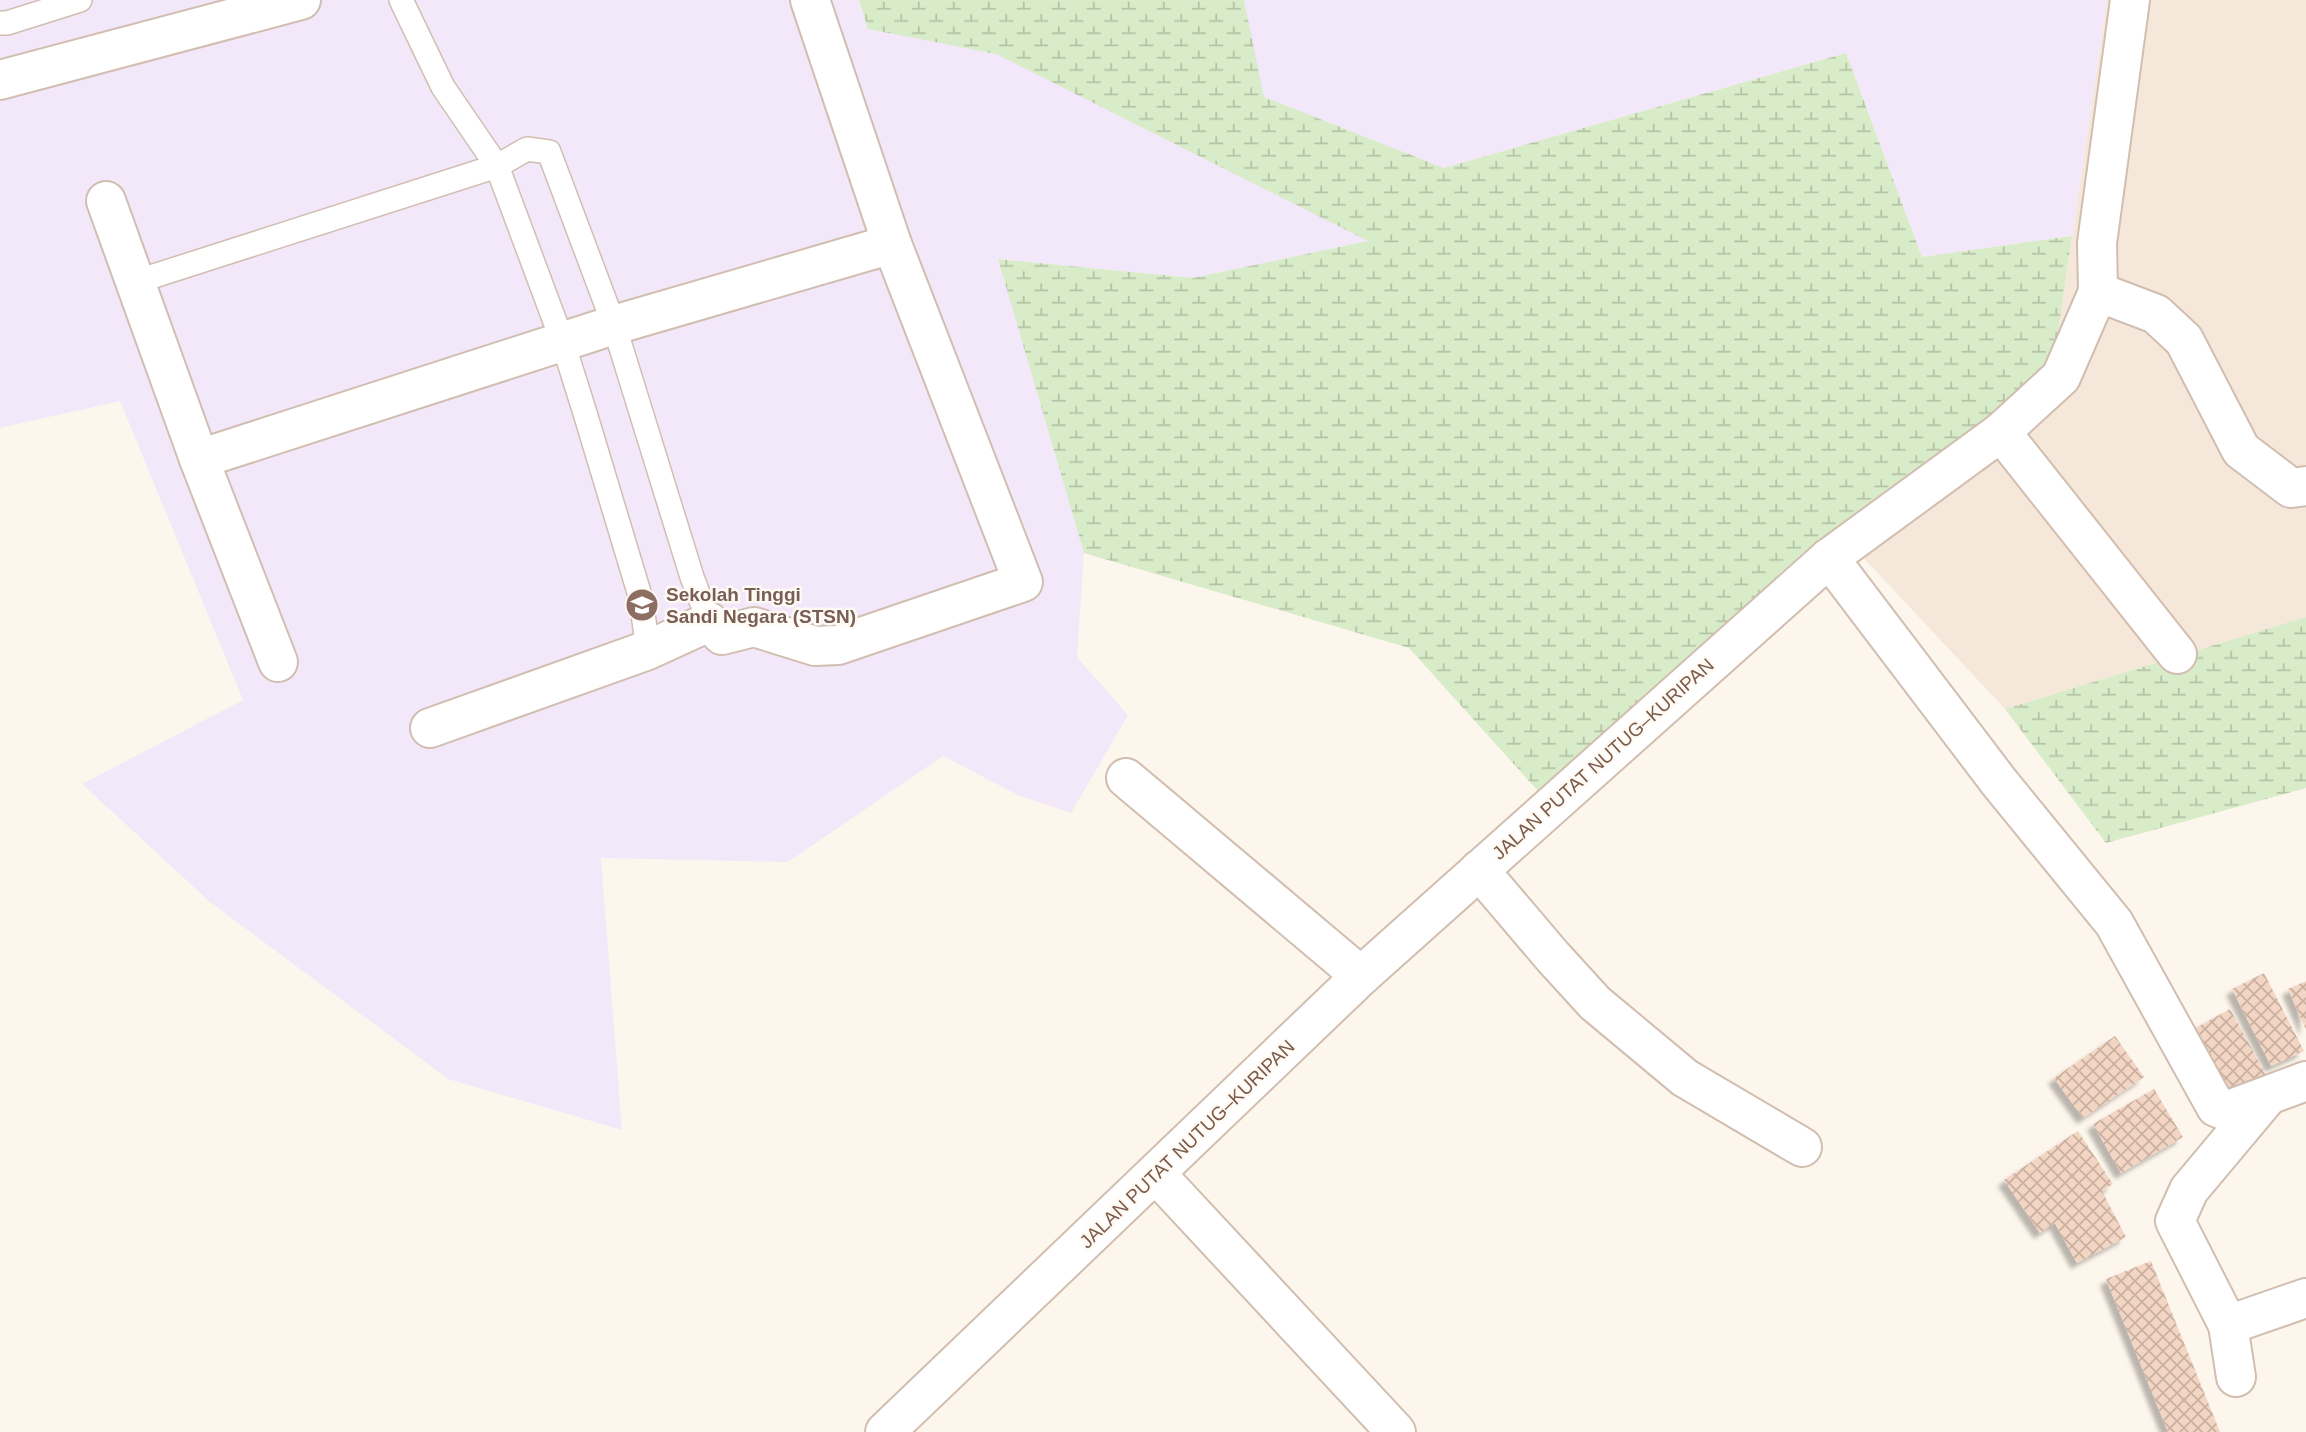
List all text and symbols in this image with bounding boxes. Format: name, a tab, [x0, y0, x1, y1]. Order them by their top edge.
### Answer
place label: Sekolah Tinggi Sandi Negara (STSN)	[666, 584, 856, 627]
school or university icon: Sekolah Tinggi Sandi Negara (STSN)	[623, 586, 661, 624]
street label: JALAN PUTAT NUTUG–KURIPAN	[1488, 654, 1718, 864]
street label: JALAN PUTAT NUTUG–KURIPAN	[1075, 1036, 1299, 1252]

